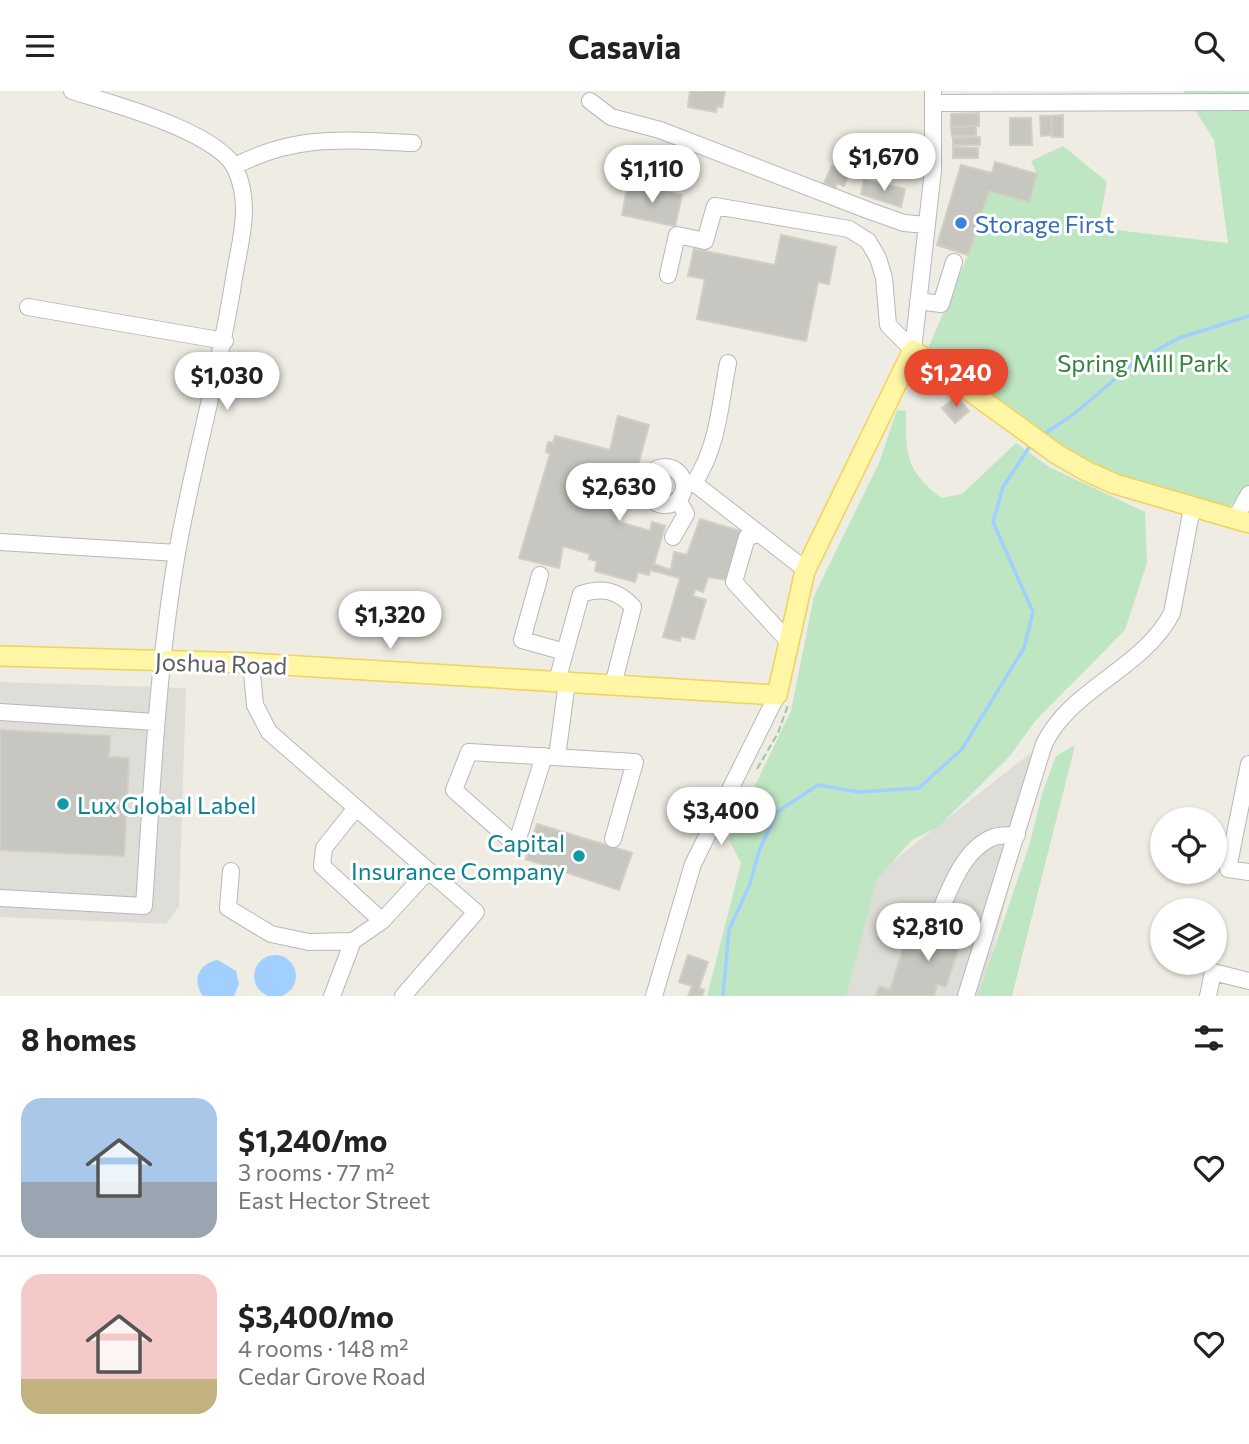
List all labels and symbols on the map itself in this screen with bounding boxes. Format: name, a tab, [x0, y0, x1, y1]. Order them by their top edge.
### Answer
pin: $1,670	[827, 133, 941, 193]
pin: $1,110	[595, 145, 709, 205]
place label: Storage First	[975, 209, 1115, 238]
marker: Storage First	[953, 215, 969, 231]
park label: Spring Mill Park	[1057, 348, 1229, 377]
pin: $1,240	[899, 349, 1013, 409]
pin: $1,030	[170, 353, 284, 412]
pin: $2,630	[562, 463, 676, 523]
pin: $1,320	[333, 591, 447, 651]
street label: Joshua Road	[154, 646, 288, 680]
pin: $3,400	[664, 787, 778, 847]
place label: Lux Global Label	[77, 790, 256, 819]
marker: Lux Global Label	[55, 796, 71, 812]
place label: Capital Insurance Company	[351, 828, 565, 885]
marker: Capital Insurance Company	[571, 848, 587, 864]
pin: $2,810	[871, 903, 985, 963]

